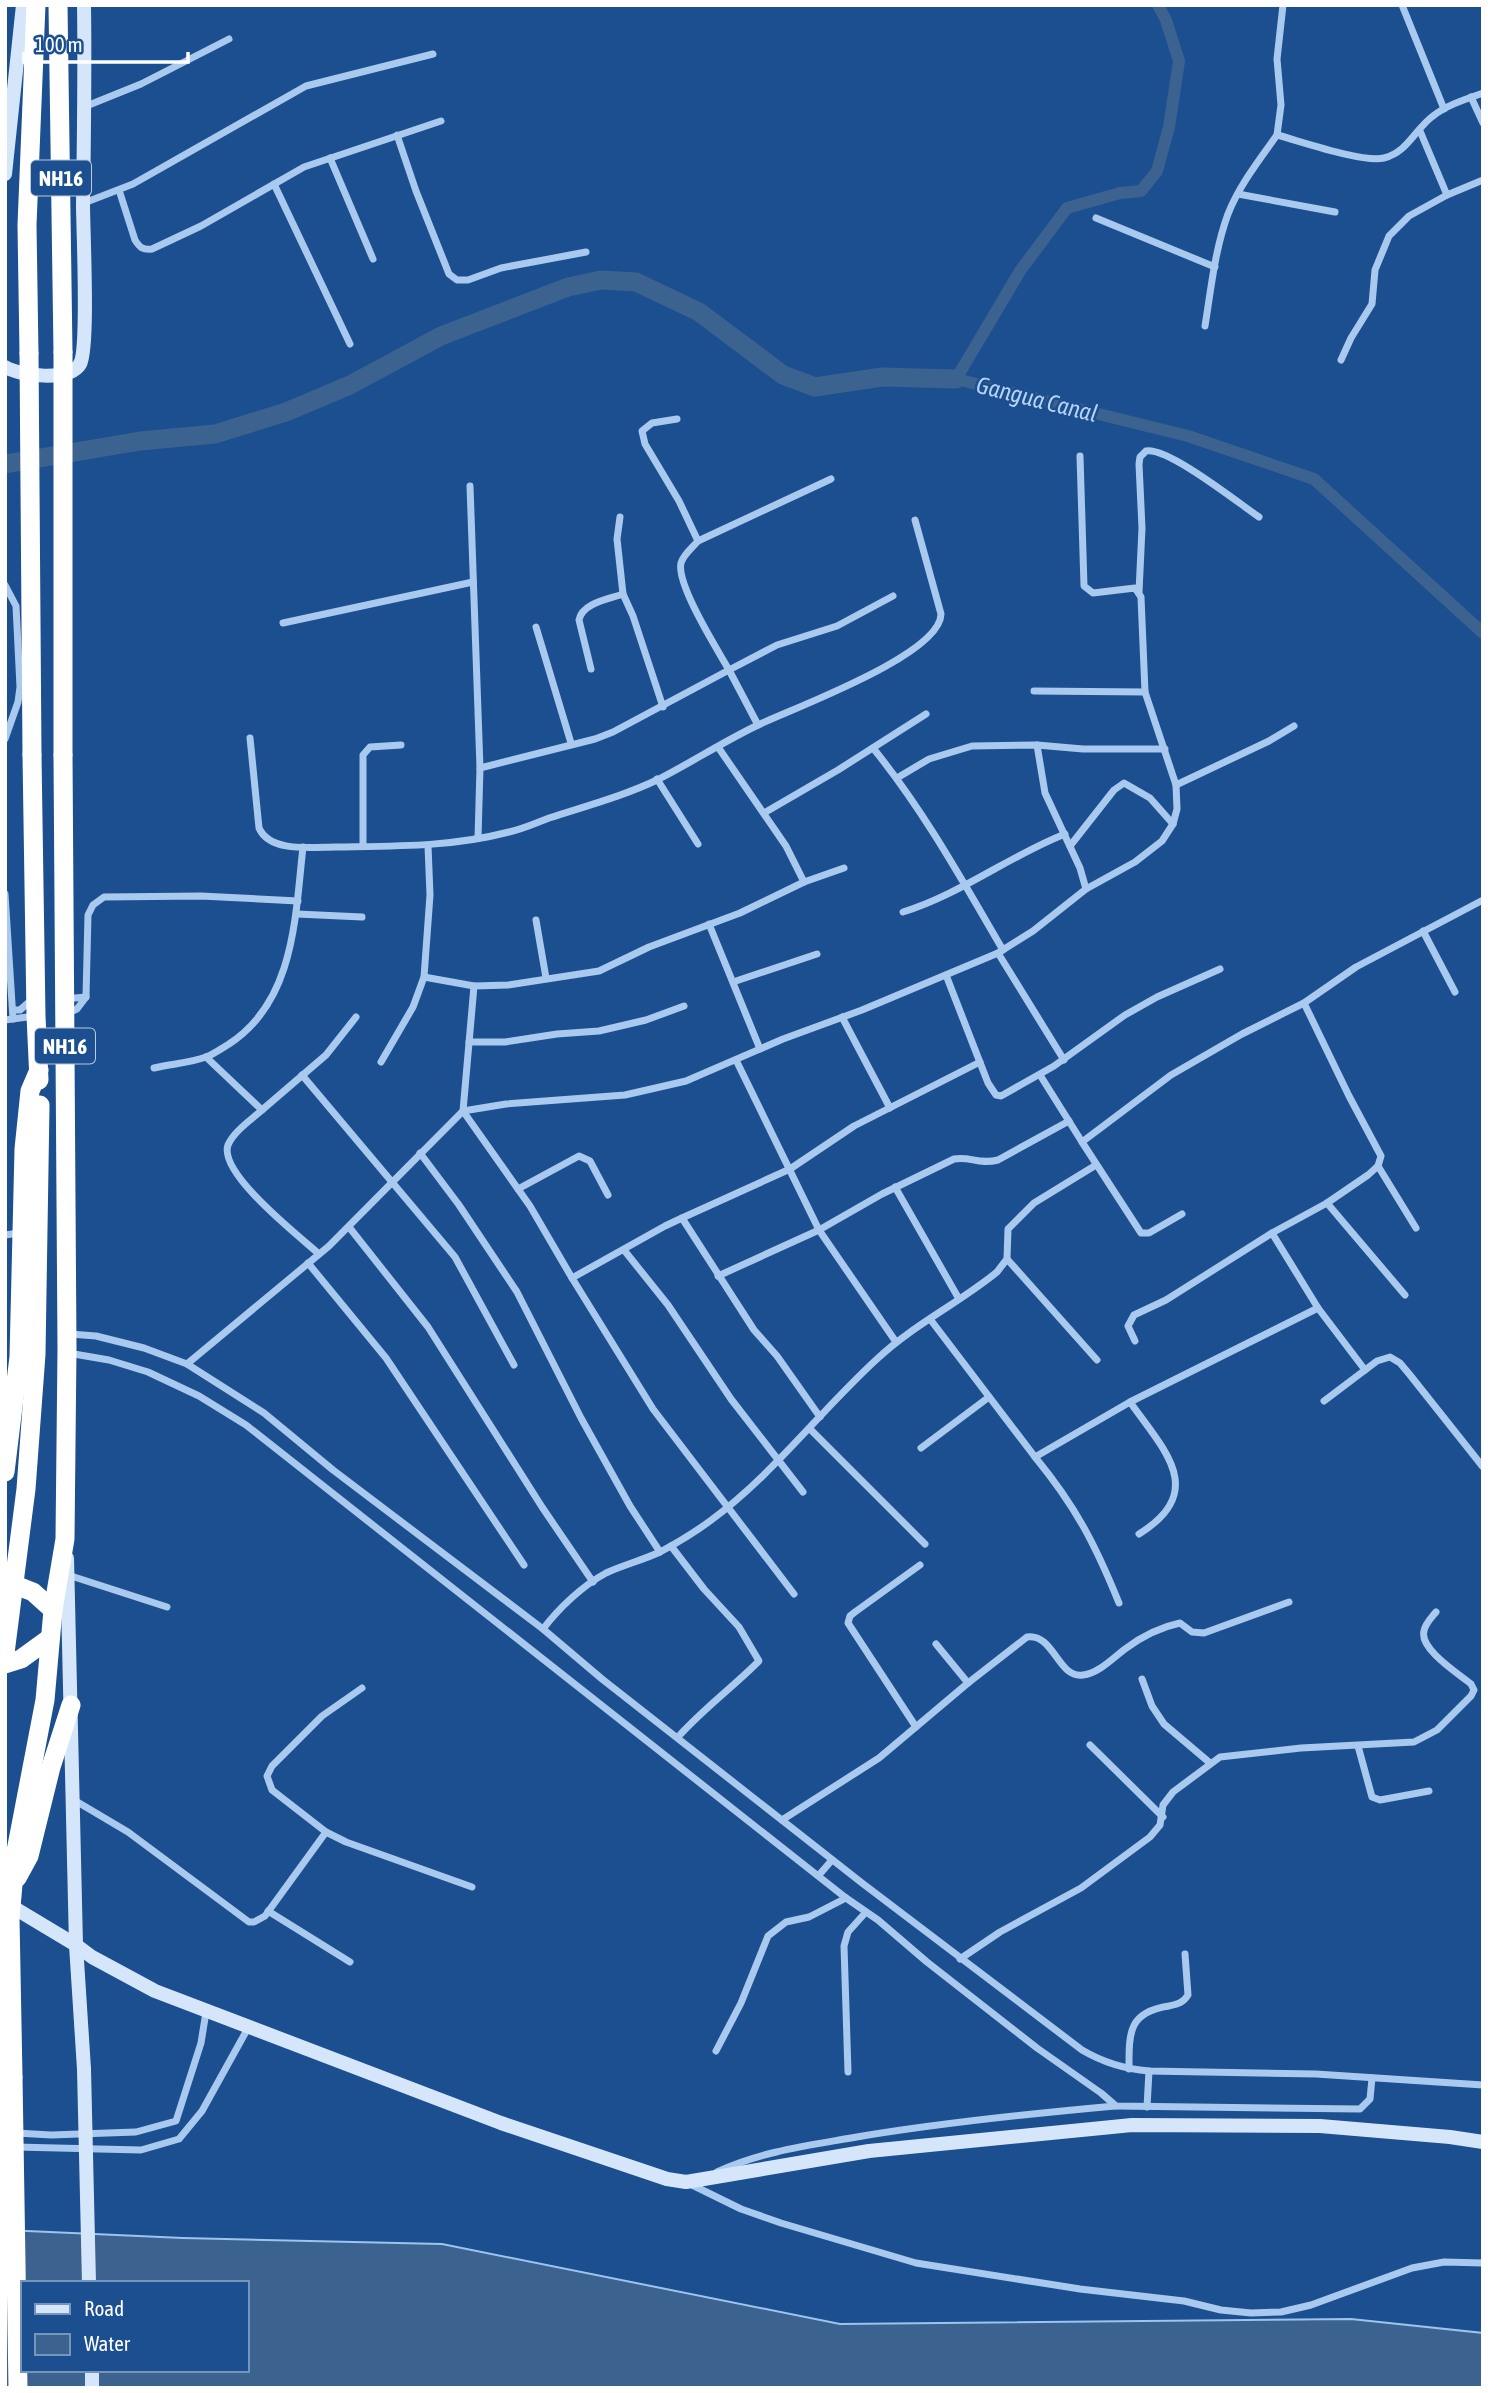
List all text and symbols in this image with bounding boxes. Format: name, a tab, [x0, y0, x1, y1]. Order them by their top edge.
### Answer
scale bar	[24, 21, 189, 65]
text: 100 m	[35, 32, 83, 56]
road number: NH16	[31, 160, 91, 196]
water label: Gangua Canal	[974, 371, 1100, 427]
road number: NH16	[35, 1028, 95, 1064]
legend	[21, 2281, 248, 2372]
text: Road	[84, 2296, 124, 2320]
text: Water	[84, 2331, 131, 2355]

